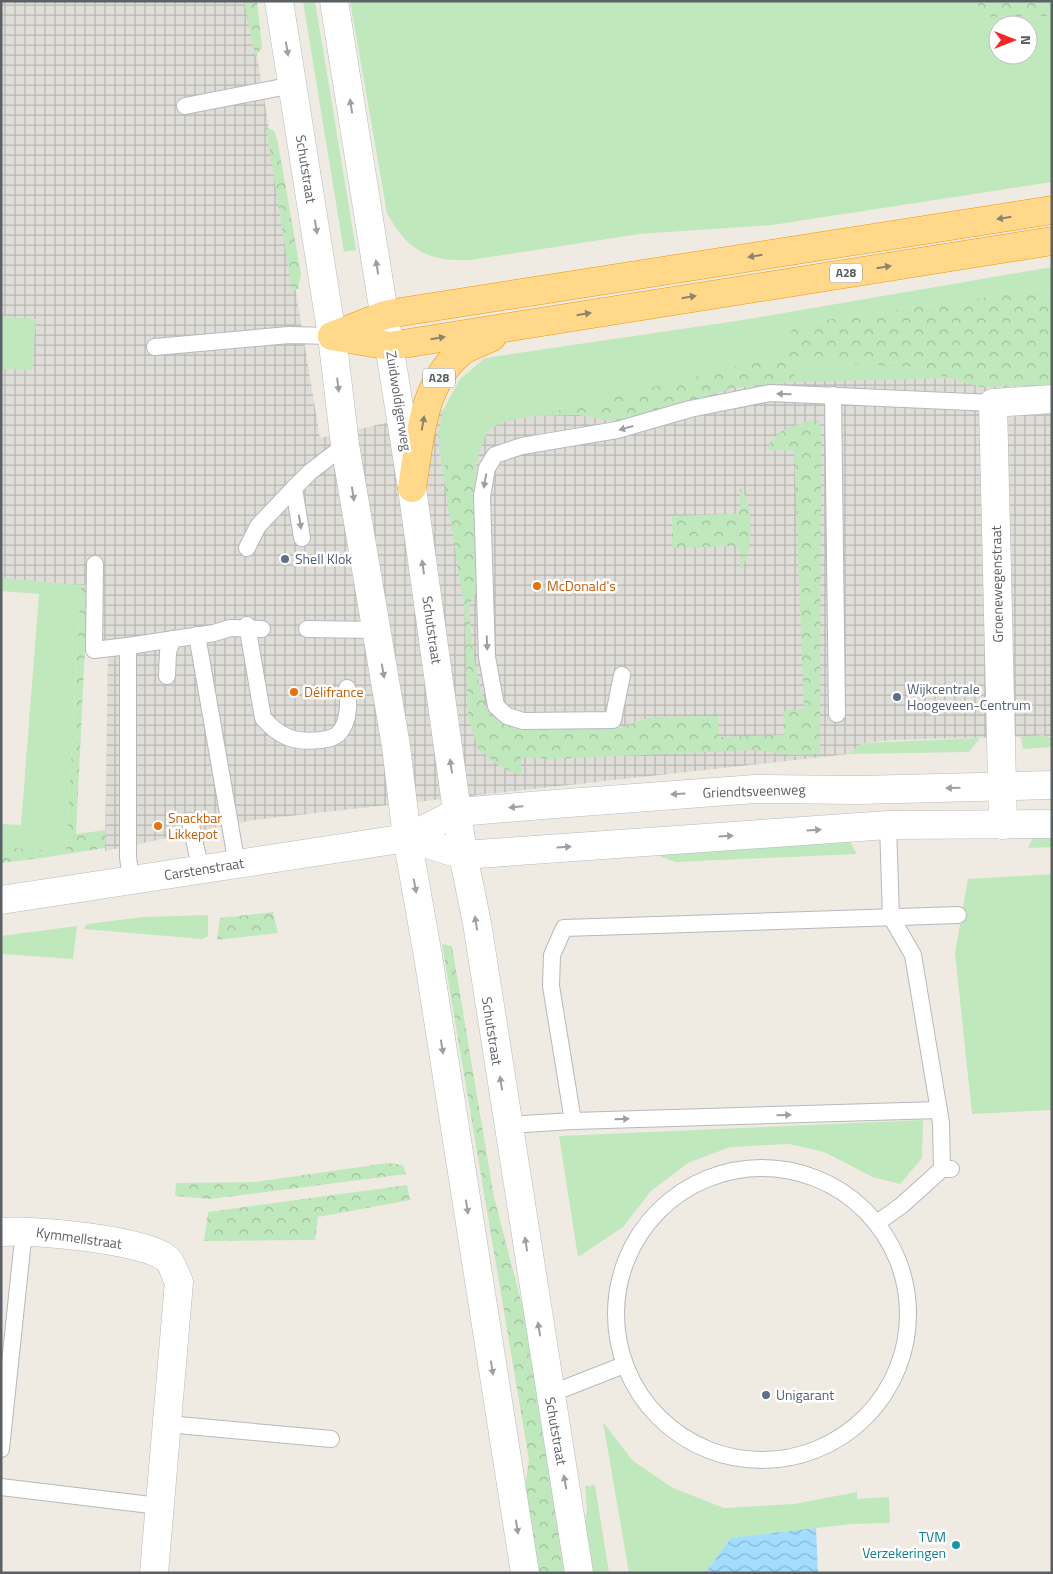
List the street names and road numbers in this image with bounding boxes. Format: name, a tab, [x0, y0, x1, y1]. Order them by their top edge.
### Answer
street label: Schutstraat	[291, 133, 322, 205]
road number: A28	[830, 264, 862, 282]
street label: Zuidwoldigerweg	[381, 349, 418, 452]
road number: A28	[423, 368, 455, 388]
street label: Groenewegenstraat	[985, 525, 1008, 643]
street label: Schutstraat	[417, 594, 448, 666]
street label: Griendtsveenweg	[702, 778, 806, 803]
street label: Carstenstraat	[162, 852, 245, 885]
street label: Schutstraat	[477, 995, 508, 1067]
street label: Kymmellstraat	[35, 1221, 123, 1254]
street label: Schutstraat	[540, 1395, 573, 1467]

